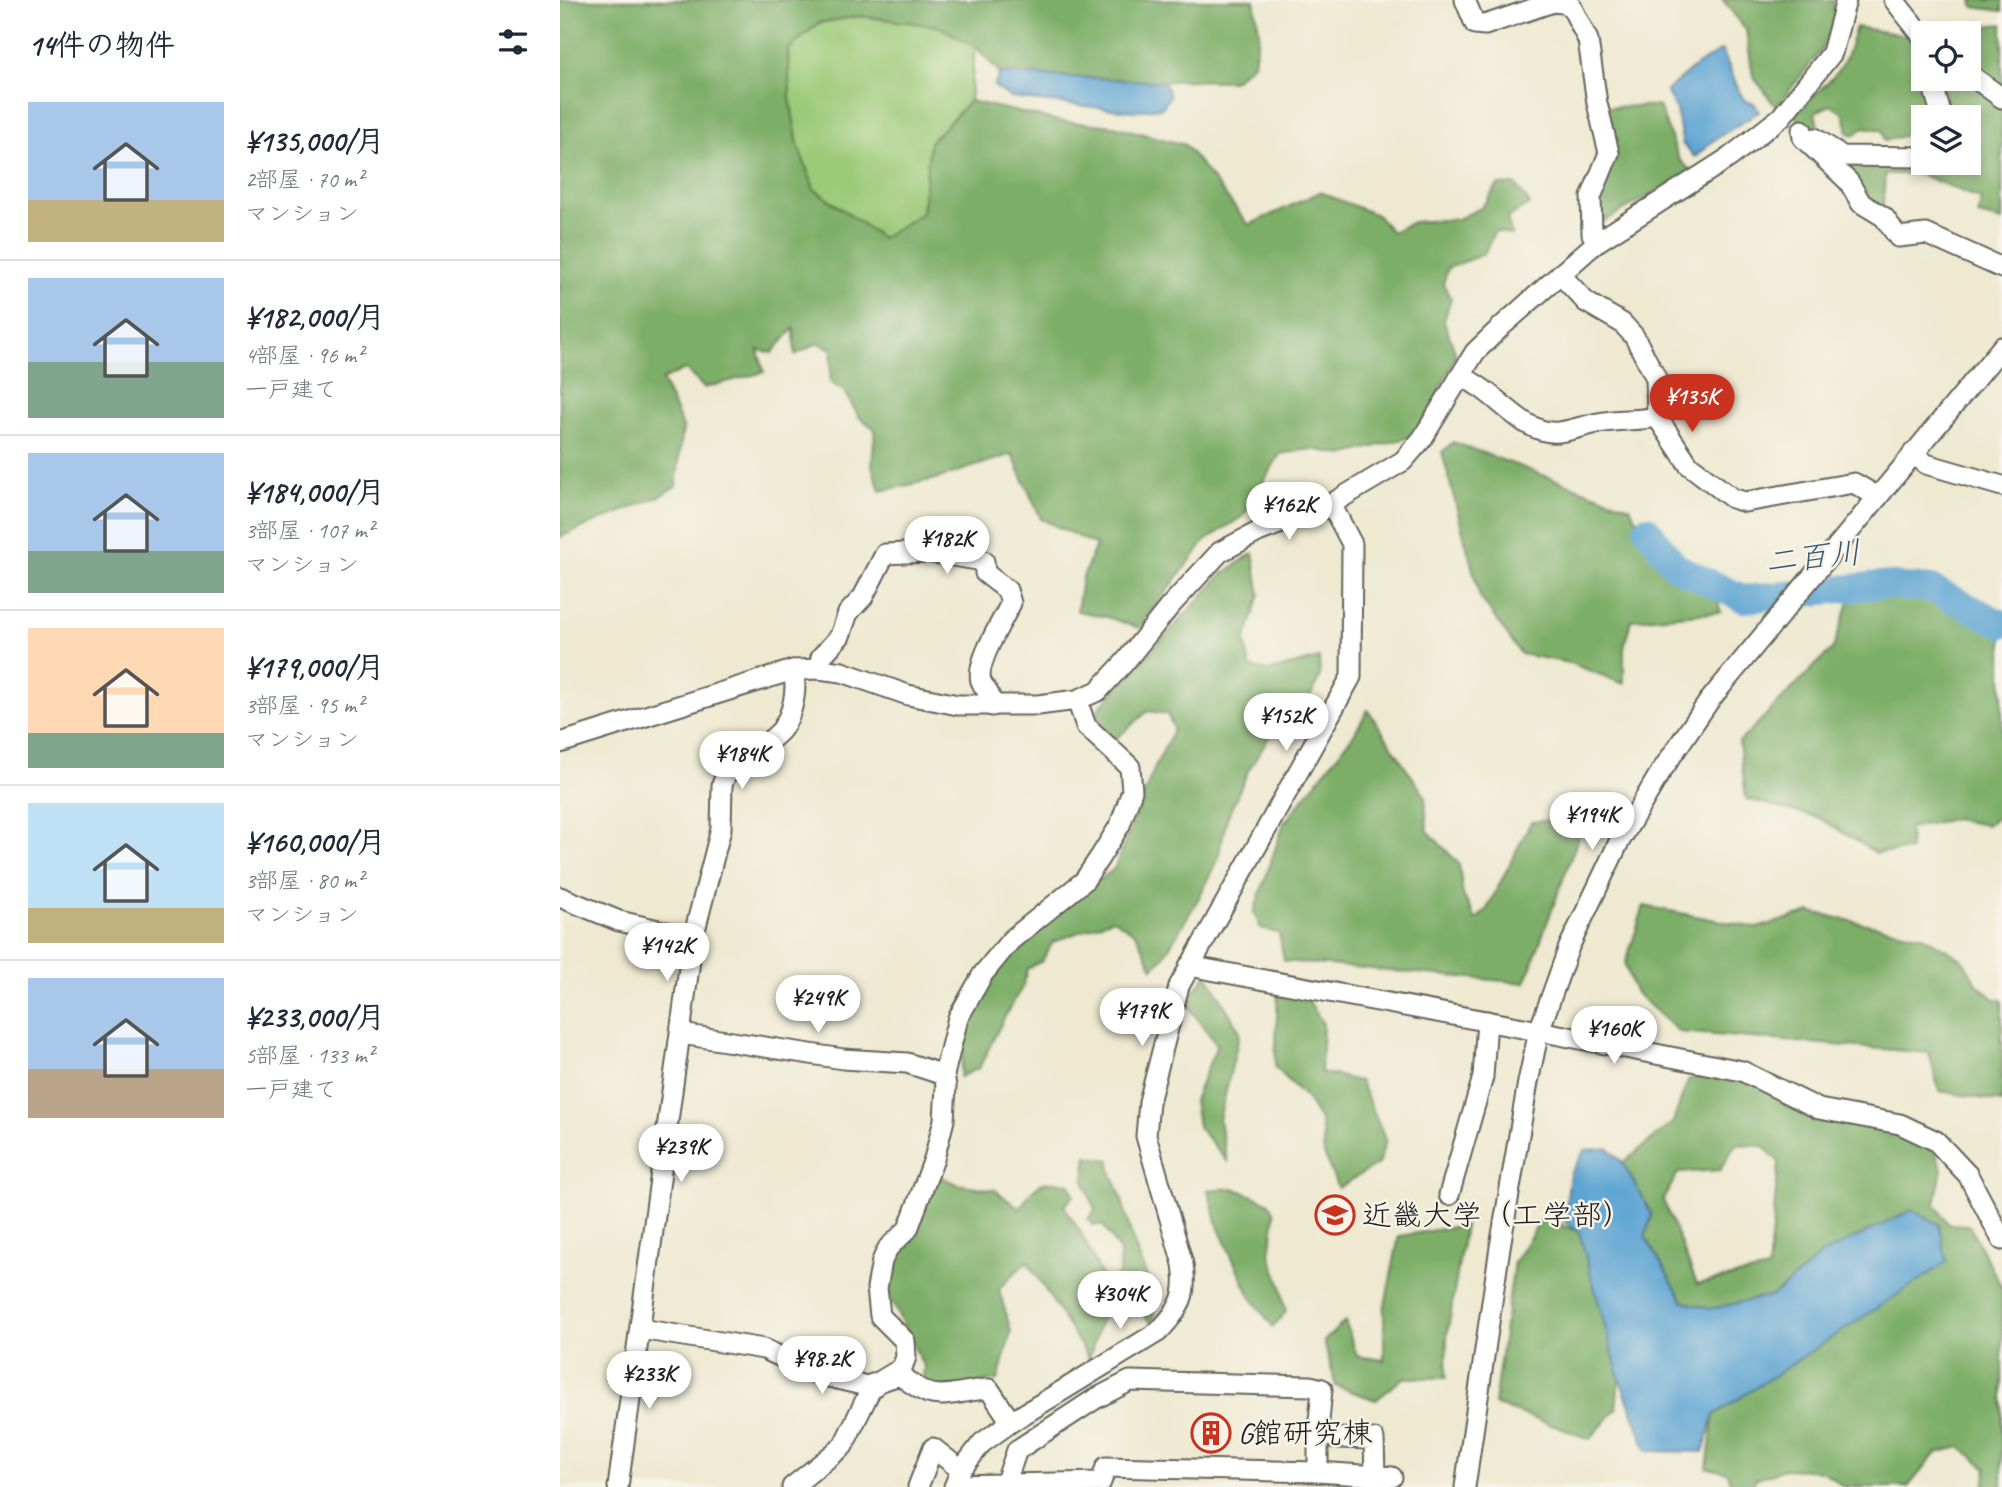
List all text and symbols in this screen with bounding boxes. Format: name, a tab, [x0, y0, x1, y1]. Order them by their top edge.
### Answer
map controls	[1911, 21, 1981, 175]
button: locate	[1911, 21, 1981, 91]
icon: filters	[494, 23, 532, 61]
text: 14件の物件	[28, 26, 175, 64]
button: layers	[1911, 105, 1981, 175]
text: ¥135,000/月	[245, 122, 385, 160]
icon: home	[84, 130, 168, 214]
text: 2部屋 · 70 m²	[245, 165, 363, 194]
text: マンション	[245, 199, 359, 228]
text: ¥182,000/月	[245, 298, 385, 336]
icon: home	[84, 306, 168, 390]
text: 4部屋 · 96 m²	[245, 341, 363, 370]
pin: ¥135K	[1643, 374, 1741, 434]
text: 一戸建て	[245, 375, 337, 404]
text: ¥135K	[1666, 382, 1718, 411]
text: ¥184,000/月	[245, 473, 385, 511]
icon: home	[84, 481, 168, 565]
pin: ¥162K	[1240, 482, 1338, 542]
text: ¥162K	[1262, 490, 1316, 519]
text: 3部屋 · 107 m²	[245, 516, 374, 545]
pin: ¥182K	[898, 516, 996, 576]
text: ¥182K	[920, 524, 974, 553]
water label: 二百川	[1763, 532, 1863, 582]
text: マンション	[245, 550, 359, 579]
text: ¥179,000/月	[245, 648, 385, 686]
icon: home	[84, 656, 168, 740]
text: 3部屋 · 95 m²	[245, 691, 363, 720]
pin: ¥152K	[1237, 694, 1335, 753]
text: ¥152K	[1260, 701, 1312, 730]
text: マンション	[245, 725, 359, 754]
pin: ¥184K	[693, 732, 791, 791]
text: ¥184K	[715, 739, 769, 768]
pin: ¥194K	[1543, 792, 1641, 852]
text: ¥194K	[1566, 800, 1618, 829]
text: ¥160,000/月	[245, 823, 386, 861]
icon: home	[84, 831, 168, 915]
text: 3部屋 · 80 m²	[245, 866, 363, 895]
text: マンション	[245, 900, 359, 929]
pin: ¥142K	[618, 923, 716, 983]
text: ¥142K	[640, 931, 694, 960]
pin: ¥249K	[769, 976, 867, 1035]
text: ¥249K	[792, 983, 844, 1012]
pin: ¥179K	[1093, 988, 1191, 1048]
text: ¥179K	[1116, 996, 1168, 1025]
text: ¥233,000/月	[245, 998, 385, 1036]
icon: home	[84, 1006, 168, 1090]
pin: ¥160K	[1565, 1006, 1663, 1066]
text: ¥160K	[1587, 1014, 1641, 1043]
text: 5部屋 · 133 m²	[245, 1041, 374, 1070]
text: 一戸建て	[245, 1075, 337, 1104]
pin: ¥239K	[632, 1124, 730, 1184]
text: ¥239K	[655, 1132, 707, 1161]
school or university icon: 近畿大学（工学部）	[1314, 1194, 1356, 1236]
place label: 近畿大学（工学部）	[1362, 1196, 1632, 1234]
pin: ¥304K	[1071, 1272, 1169, 1331]
text: ¥304K	[1093, 1279, 1147, 1308]
pin: ¥98.2K	[765, 1336, 879, 1396]
text: ¥98.2K	[793, 1344, 851, 1373]
pin: ¥233K	[600, 1352, 698, 1411]
text: ¥233K	[622, 1359, 676, 1388]
building icon: G館研究棟	[1190, 1412, 1232, 1454]
place label: G館研究棟	[1238, 1414, 1373, 1452]

